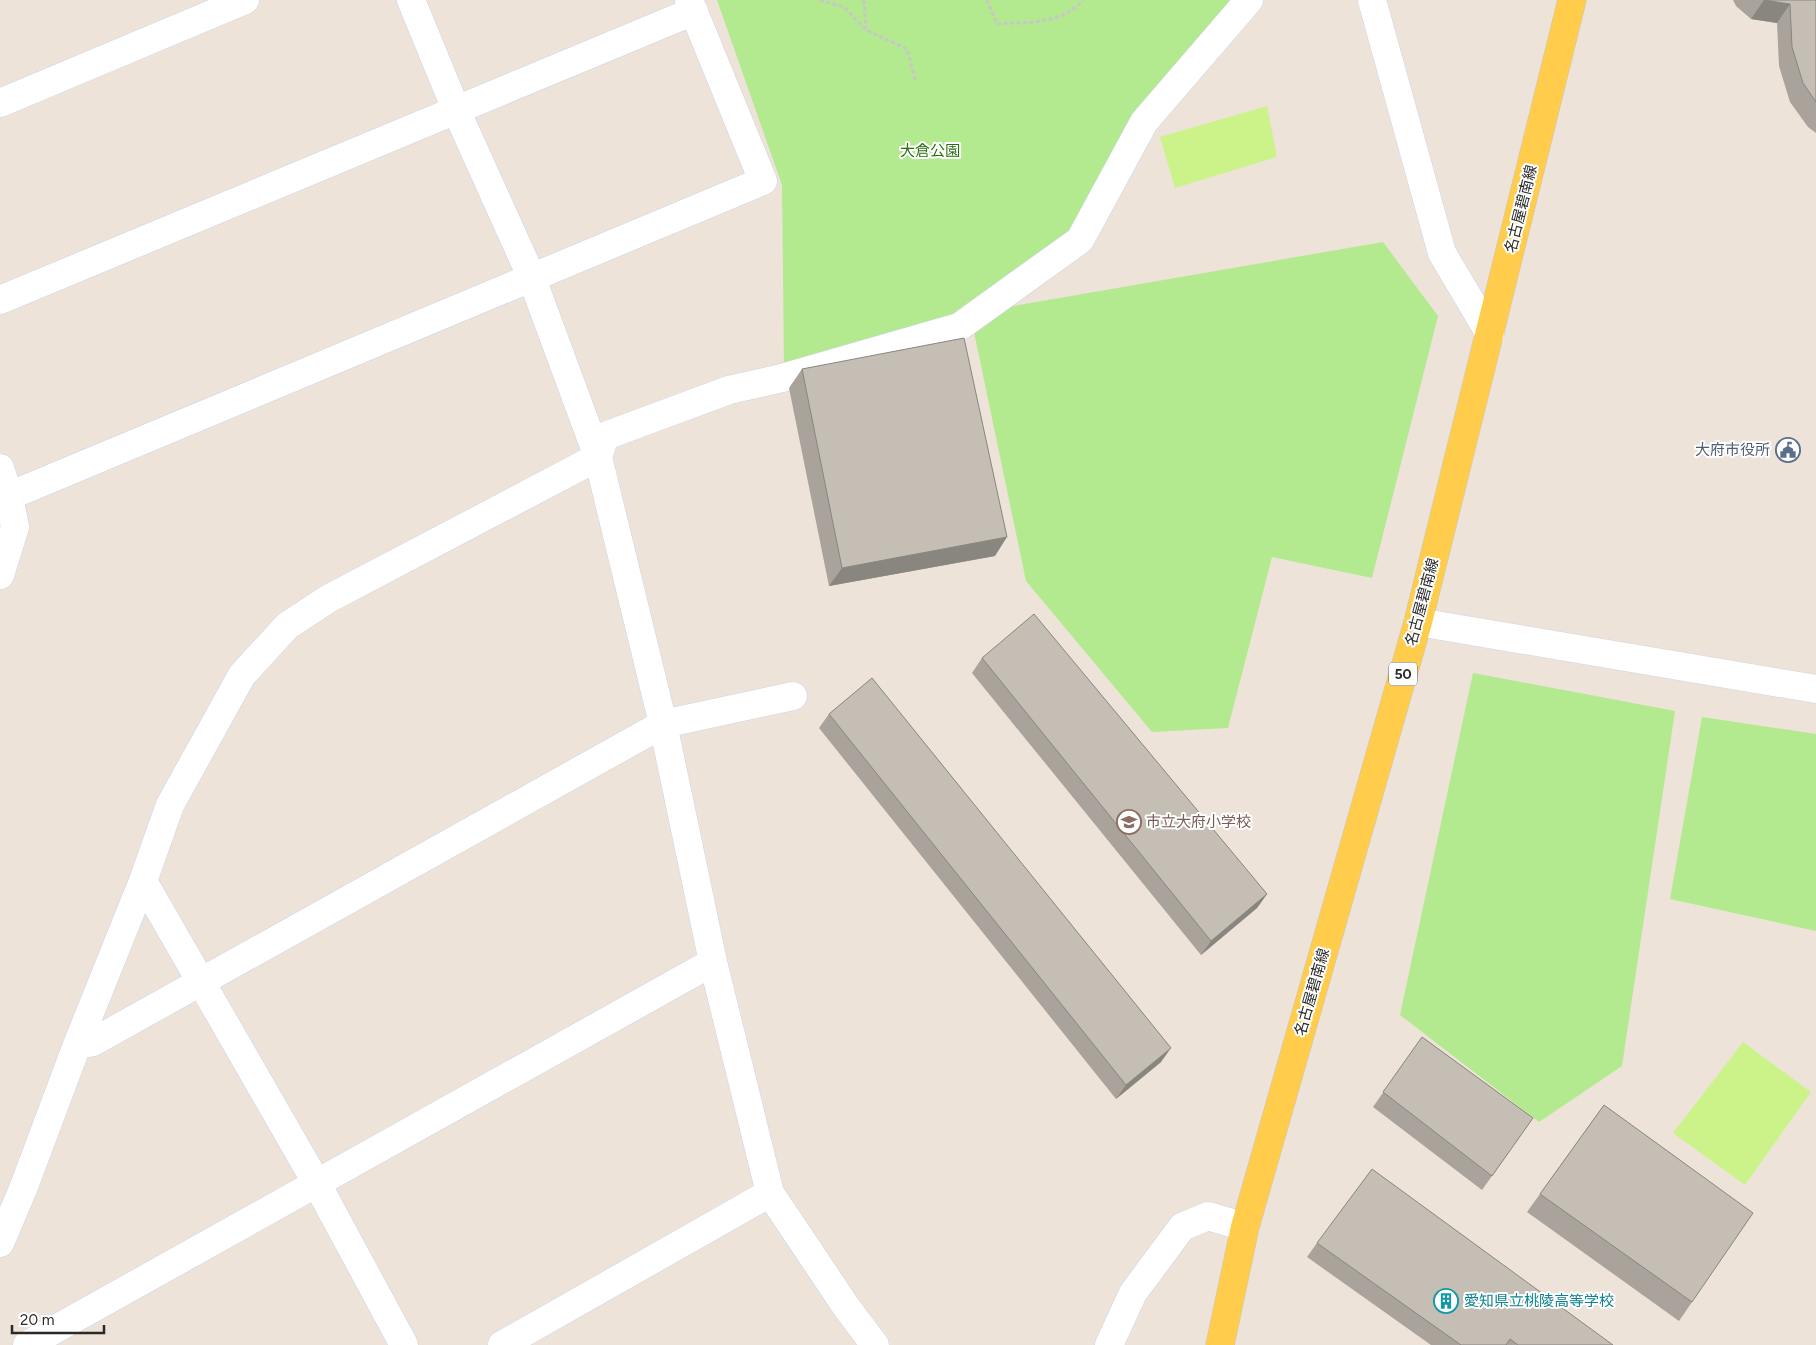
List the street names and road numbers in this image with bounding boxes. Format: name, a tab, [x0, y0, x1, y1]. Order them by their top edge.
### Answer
street label: 名古屋碧南線	[1501, 163, 1541, 255]
street label: 名古屋碧南線	[1402, 556, 1442, 648]
road number: 50	[1389, 662, 1417, 686]
street label: 名古屋碧南線	[1291, 946, 1333, 1038]

